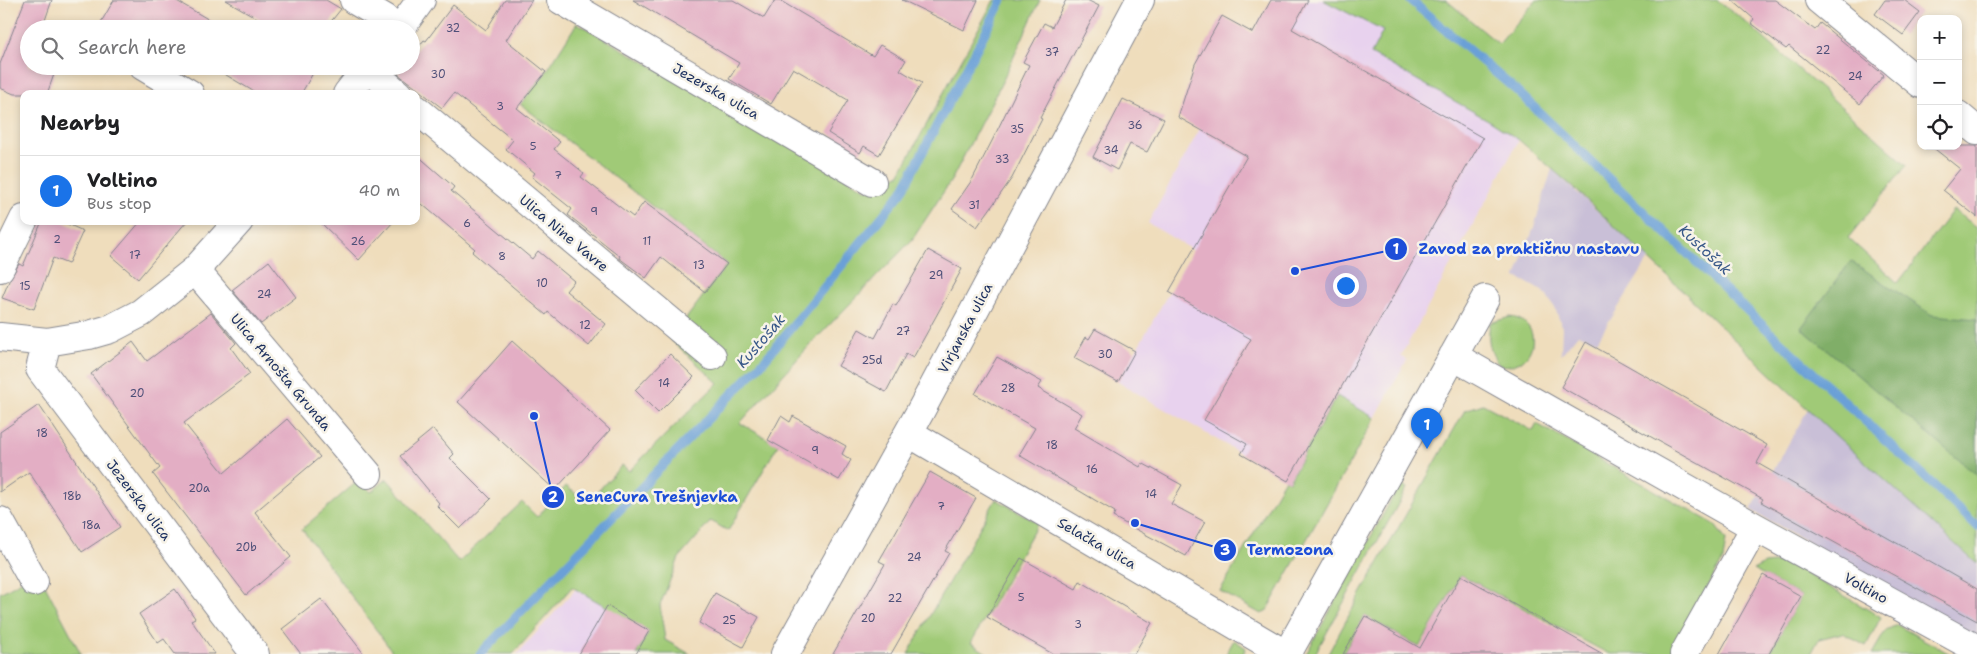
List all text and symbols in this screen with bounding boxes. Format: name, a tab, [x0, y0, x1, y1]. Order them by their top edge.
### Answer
map controls	[1917, 15, 1962, 150]
button: +	[1917, 15, 1962, 60]
search box	[20, 20, 420, 75]
house number: 32	[446, 21, 460, 36]
icon: search	[38, 34, 66, 62]
text: Search here	[78, 35, 187, 60]
house number: 22	[1816, 43, 1830, 58]
house number: 37	[1045, 45, 1060, 60]
street label: Jezerska ulica	[669, 59, 763, 123]
button: −	[1917, 60, 1962, 105]
house number: 30	[430, 67, 446, 82]
house number: 24	[1848, 69, 1863, 84]
house number: 3	[496, 99, 504, 114]
button: locate	[1917, 105, 1962, 150]
text: Nearby	[40, 109, 120, 137]
house number: 36	[1127, 118, 1143, 133]
house number: 35	[1010, 122, 1024, 137]
house number: 5	[530, 139, 537, 154]
house number: 34	[1104, 143, 1119, 158]
house number: 33	[995, 152, 1009, 167]
text: Voltino	[87, 168, 158, 193]
house number: 7	[554, 168, 562, 183]
text: 1	[52, 180, 60, 201]
text: 40 m	[358, 180, 400, 201]
street label: Ulica Nine Vavre	[516, 190, 612, 276]
text: Bus stop	[87, 193, 152, 214]
house number: 31	[968, 198, 980, 213]
house number: 9	[590, 204, 598, 219]
house number: 6	[463, 216, 471, 231]
water label: Kustošak	[1674, 220, 1736, 280]
house number: 2	[53, 232, 61, 247]
house number: 26	[351, 234, 365, 249]
house number: 11	[643, 234, 651, 249]
callout: Zavod za praktičnu nastavu	[1383, 234, 1649, 264]
text: 1	[1393, 239, 1400, 259]
text: Zavod za praktičnu nastavu	[1418, 239, 1640, 259]
house number: 17	[129, 248, 141, 263]
house number: 8	[498, 249, 506, 264]
house number: 13	[693, 258, 705, 273]
house number: 29	[929, 268, 943, 283]
your location	[1333, 273, 1359, 299]
house number: 10	[536, 276, 548, 291]
house number: 15	[19, 279, 31, 294]
street label: Virjanska ulica	[934, 279, 996, 376]
house number: 24	[257, 287, 272, 302]
water label: Kustošak	[732, 309, 790, 372]
street label: Ulica Arnošta Grunda	[227, 310, 335, 434]
house number: 12	[579, 318, 591, 333]
house number: 27	[896, 324, 911, 339]
house number: 30	[1097, 347, 1113, 362]
house number: 25d	[861, 353, 883, 368]
house number: 14	[658, 376, 670, 391]
house number: 28	[1000, 381, 1016, 396]
house number: 20	[129, 386, 145, 401]
pin: 1	[1411, 408, 1443, 449]
house number: 18	[36, 426, 48, 441]
house number: 18	[1046, 438, 1058, 453]
house number: 9	[811, 443, 819, 458]
street label: Jezerska ulica	[103, 456, 176, 544]
house number: 16	[1086, 462, 1098, 477]
house number: 20a	[188, 481, 210, 496]
callout: SeneCura Trešnjevka	[541, 482, 747, 512]
text: 2	[548, 487, 559, 507]
text: SeneCura Trešnjevka	[576, 487, 739, 507]
house number: 14	[1145, 487, 1157, 502]
house number: 18b	[63, 489, 81, 504]
house number: 7	[937, 499, 945, 514]
street label: Selačka ulica	[1055, 513, 1140, 573]
house number: 18a	[82, 518, 100, 533]
callout: Termozona	[1212, 535, 1343, 565]
house number: 20b	[235, 540, 257, 555]
text: 3	[1220, 540, 1230, 560]
text: Termozona	[1247, 540, 1334, 560]
house number: 24	[907, 550, 922, 565]
street label: Voltino	[1841, 569, 1891, 607]
house number: 5	[1018, 590, 1025, 605]
house number: 22	[888, 591, 902, 606]
house number: 20	[860, 611, 876, 626]
house number: 25	[722, 613, 736, 628]
house number: 3	[1074, 617, 1082, 632]

